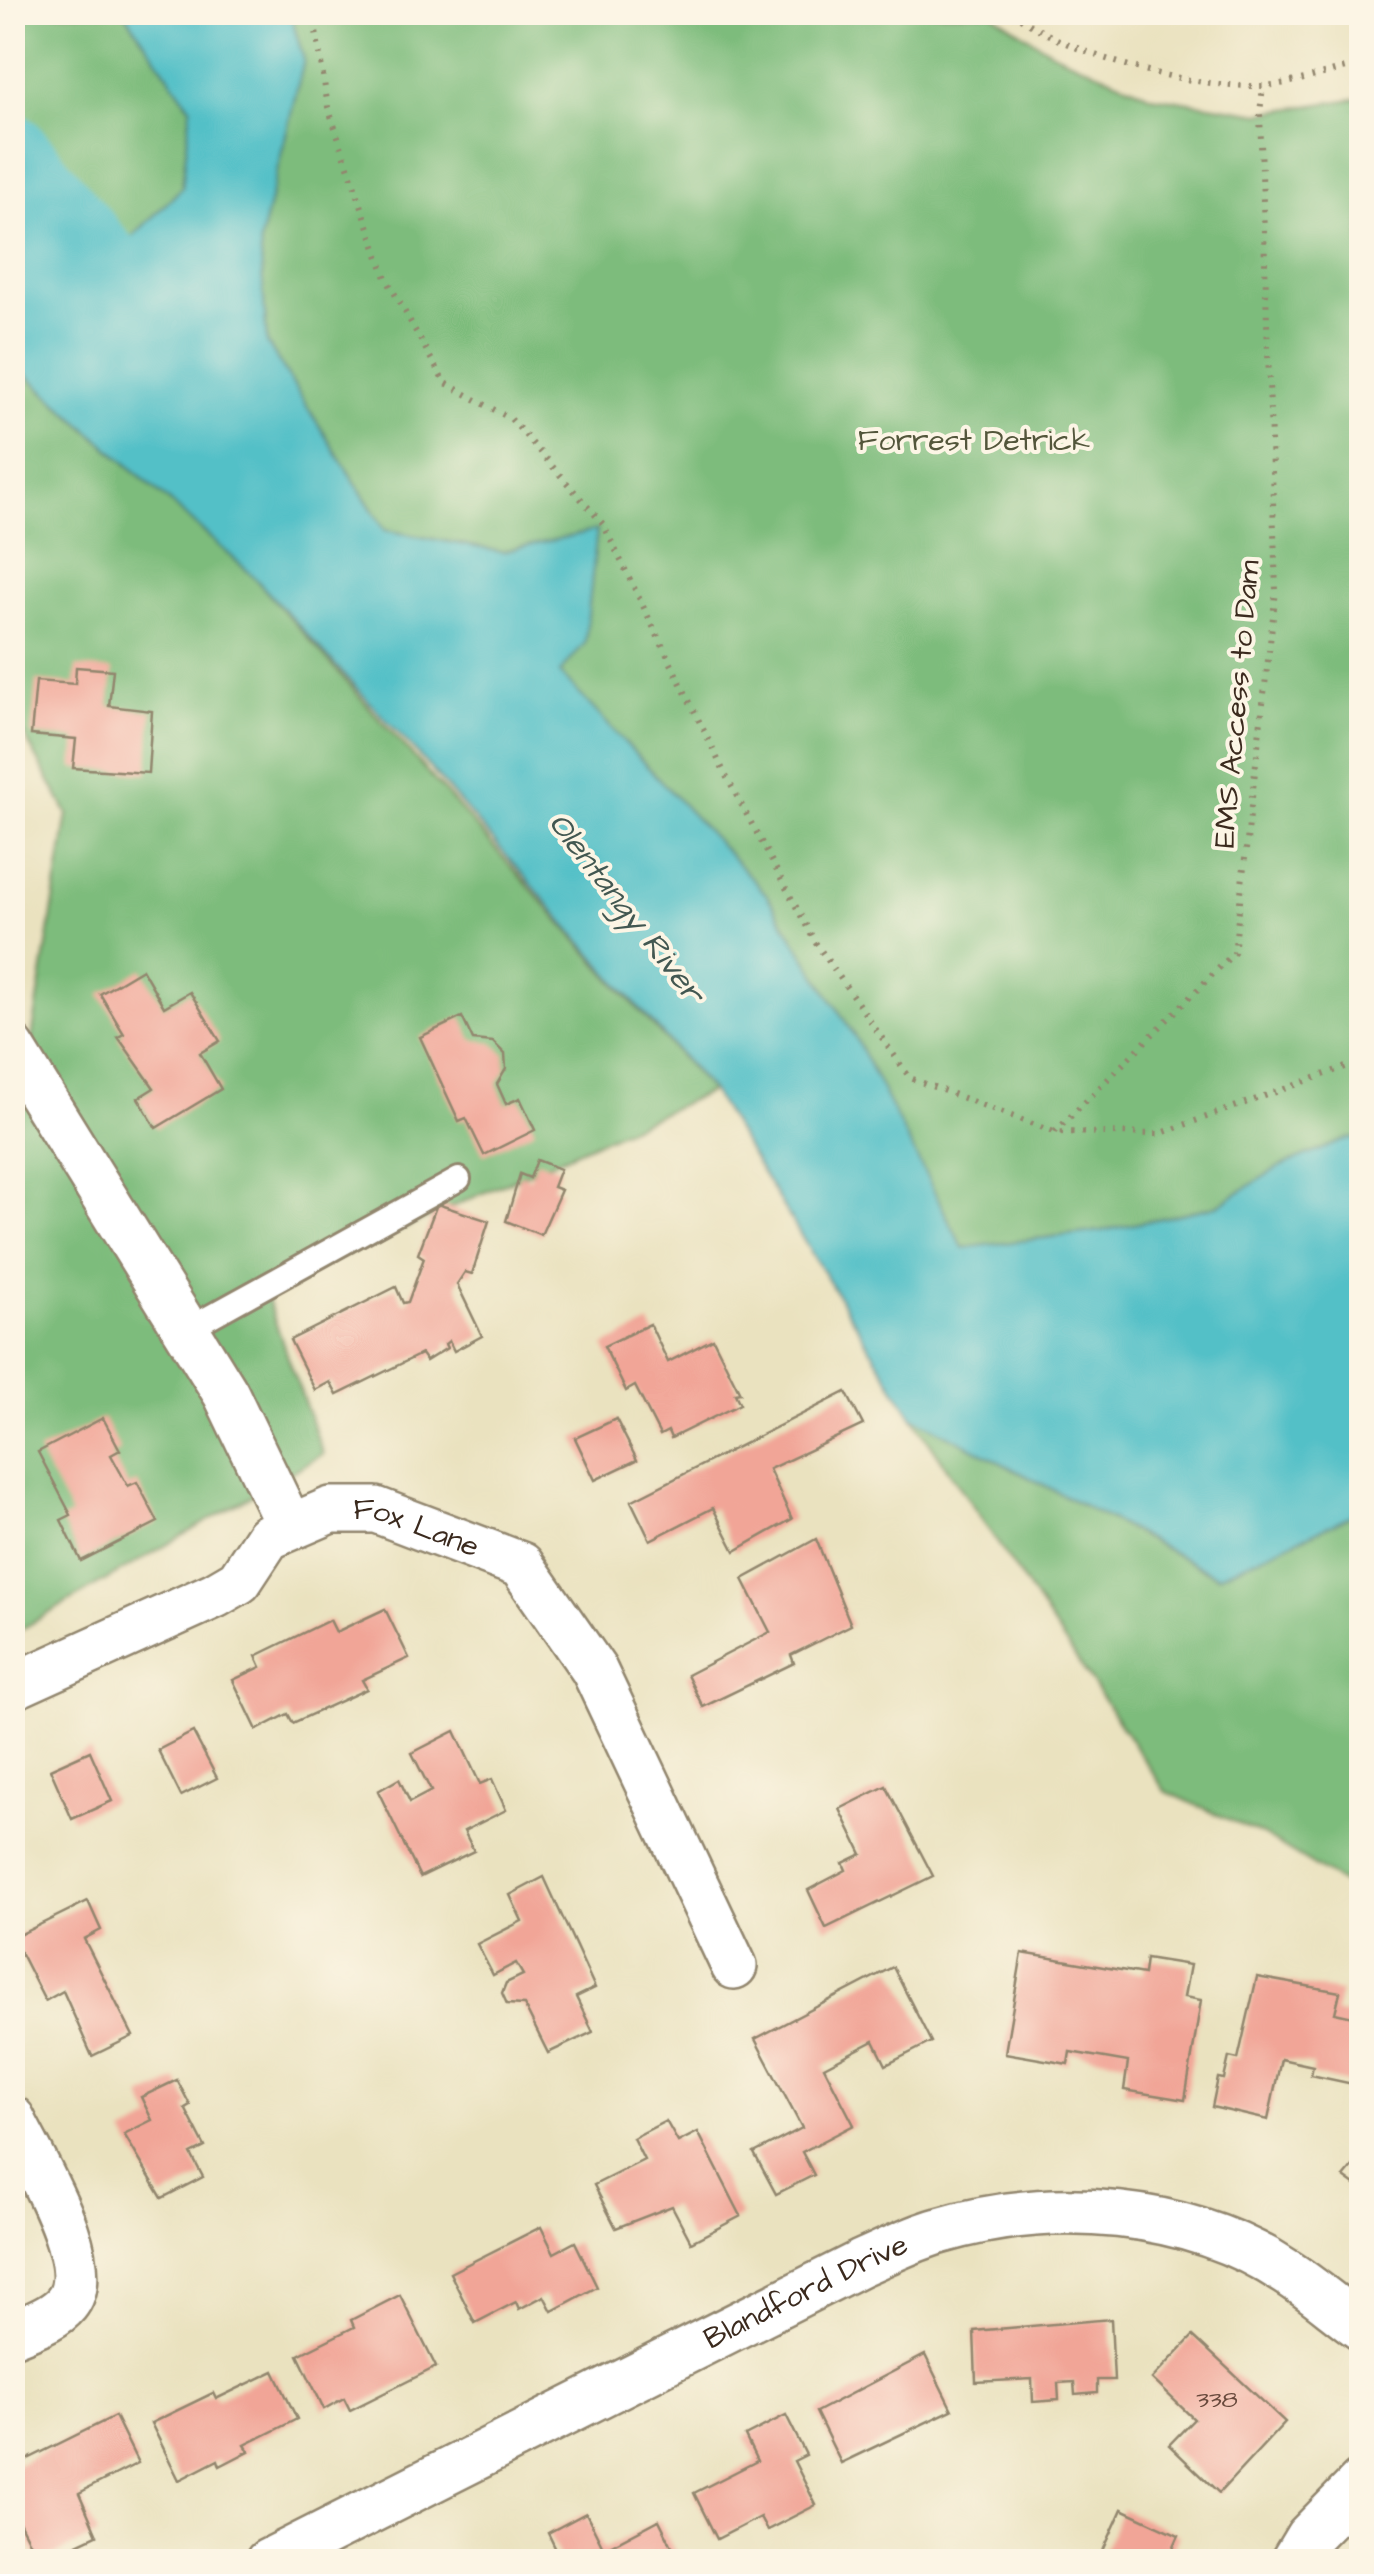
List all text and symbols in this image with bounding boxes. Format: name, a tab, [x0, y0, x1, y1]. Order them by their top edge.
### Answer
park label: Forrest Detrick	[858, 420, 1090, 462]
street label: EMS Access to Dam	[1204, 558, 1271, 850]
water label: Olentangy River	[536, 803, 717, 1016]
street label: Fox Lane	[354, 1489, 485, 1568]
street label: Blandford Drive	[697, 2224, 914, 2360]
house number: 338	[1196, 2382, 1238, 2417]

